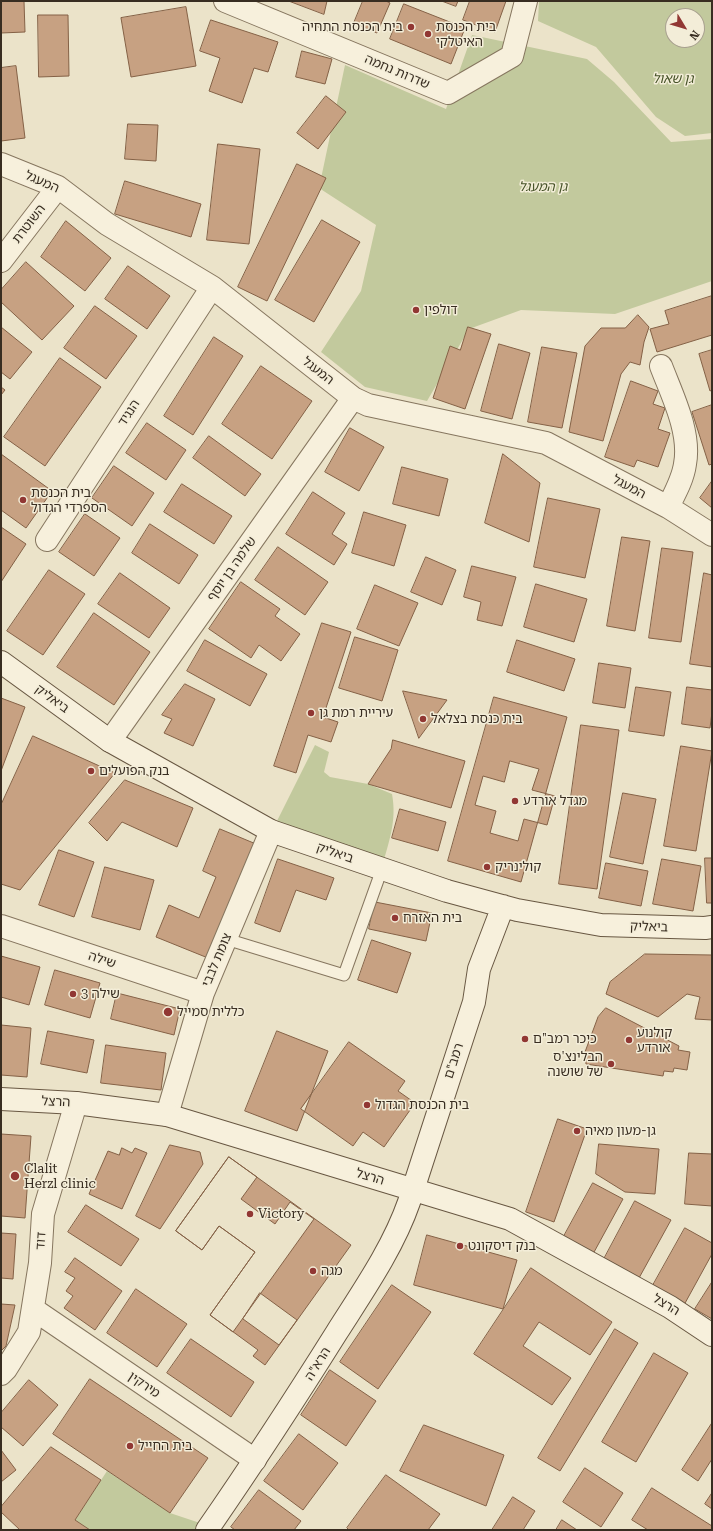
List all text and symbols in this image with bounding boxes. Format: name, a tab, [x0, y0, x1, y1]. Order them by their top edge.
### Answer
north arrow	[665, 8, 705, 48]
place label: בית הכנסת התחיה	[302, 19, 403, 35]
place label: בית הכנסת האיטלקי	[436, 19, 496, 50]
marker: בית הכנסת התחיה	[406, 22, 416, 32]
text: N	[686, 28, 702, 42]
marker: בית הכנסת האיטלקי	[423, 29, 433, 39]
street label: שדרות נחמה	[362, 51, 432, 93]
park label: גן שאול	[653, 71, 693, 87]
street label: המעגל	[22, 168, 62, 196]
park label: גן המעגל	[519, 179, 567, 195]
street label: השוטרת	[9, 202, 49, 246]
place label: דולפין	[424, 302, 457, 318]
marker: דולפין	[411, 305, 421, 315]
street label: המעגל	[299, 354, 337, 388]
street label: הנגיד	[115, 397, 143, 429]
street label: המעגל	[609, 472, 649, 502]
place label: בית הכנסת הספרדי הגדול	[31, 485, 107, 516]
marker: בית הכנסת הספרדי הגדול	[18, 495, 28, 505]
street label: שלמה בן יוסף	[204, 534, 260, 604]
street label: ביאליק	[32, 681, 72, 717]
place label: עיריית רמת גן	[319, 705, 393, 721]
marker: עיריית רמת גן	[306, 708, 316, 718]
place label: בית כנסת בצלאל	[431, 711, 523, 727]
marker: בית כנסת בצלאל	[418, 714, 428, 724]
place label: בנק הפועלים	[99, 763, 170, 779]
marker: בנק הפועלים	[86, 766, 96, 776]
place label: מגדל אורדע	[523, 793, 587, 809]
marker: מגדל אורדע	[510, 796, 520, 806]
street label: ביאליק	[314, 839, 356, 867]
place label: קולינריק	[495, 859, 541, 875]
marker: קולינריק	[482, 862, 492, 872]
place label: בית האזרח	[403, 910, 462, 926]
marker: בית האזרח	[390, 913, 400, 923]
street label: ביאליק	[630, 919, 668, 935]
street label: צומת לבבי	[199, 931, 235, 989]
street label: שילה	[86, 948, 118, 972]
place label: שילה 3	[81, 986, 120, 1002]
marker: שילה 3	[68, 989, 78, 999]
place label: כללית סמייל	[177, 1004, 244, 1020]
marker: כללית סמייל	[162, 1006, 174, 1018]
place label: קולנוע אורדע	[637, 1025, 672, 1056]
place label: כיכר רמב"ם	[533, 1031, 597, 1047]
marker: כיכר רמב"ם	[520, 1034, 530, 1044]
marker: קולנוע אורדע	[624, 1035, 634, 1045]
street label: רמב"ם	[441, 1041, 467, 1081]
place label: הבלינצ'ס של שושנה	[547, 1049, 603, 1080]
marker: הבלינצ'ס של שושנה	[606, 1059, 616, 1069]
street label: הרצל	[41, 1093, 71, 1111]
place label: בית הכנסת הגדול	[375, 1097, 469, 1113]
marker: בית הכנסת הגדול	[362, 1100, 372, 1110]
place label: גן-מעון מאיה	[585, 1123, 656, 1139]
marker: גן-מעון מאיה	[572, 1126, 582, 1136]
place label: Clalit Herzl clinic	[24, 1161, 96, 1192]
street label: הרצל	[354, 1165, 386, 1189]
marker: Clalit Herzl clinic	[9, 1170, 21, 1182]
place label: Victory	[258, 1206, 304, 1222]
marker: Victory	[245, 1209, 255, 1219]
street label: דוד	[33, 1231, 49, 1251]
place label: בנק דיסקונט	[468, 1238, 536, 1254]
marker: בנק דיסקונט	[455, 1241, 465, 1251]
place label: מגה	[321, 1263, 343, 1279]
marker: מגה	[308, 1266, 318, 1276]
street label: הרצל	[650, 1291, 682, 1319]
street label: הרא"ה	[302, 1344, 334, 1384]
street label: מירקין	[125, 1369, 163, 1401]
place label: בית החייל	[138, 1438, 192, 1454]
marker: בית החייל	[125, 1441, 135, 1451]

